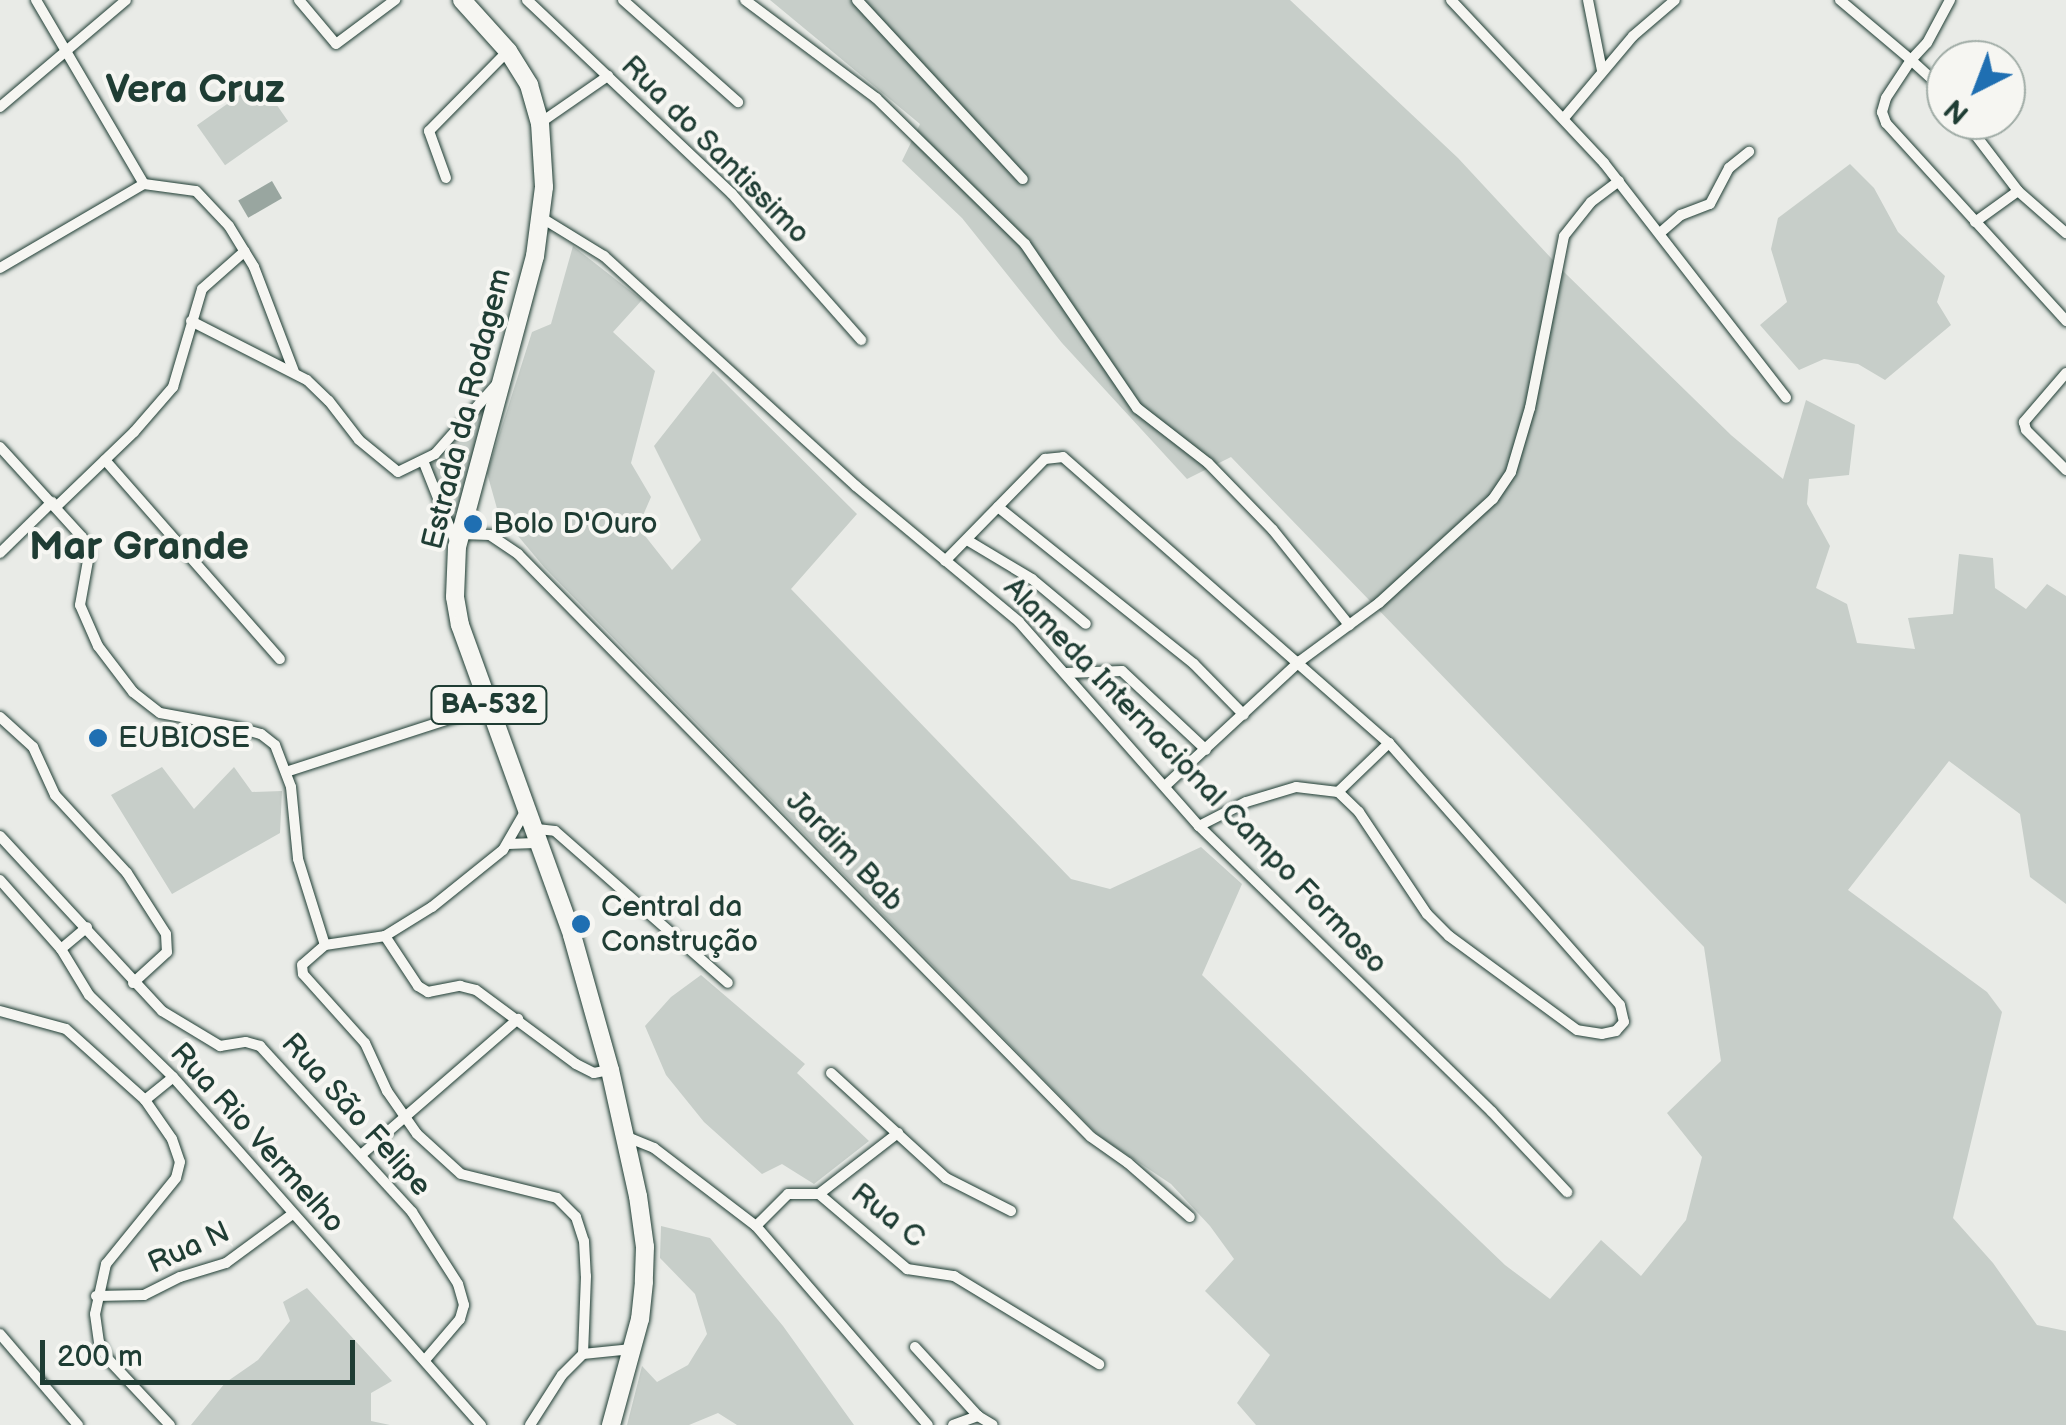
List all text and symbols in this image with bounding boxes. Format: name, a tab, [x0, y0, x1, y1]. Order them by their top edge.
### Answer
north arrow	[1926, 40, 2026, 140]
street label: Rua do Santissimo	[613, 48, 817, 252]
district label: Vera Cruz	[105, 66, 285, 114]
text: N	[1938, 92, 1976, 130]
street label: Estrada da Rodagem	[415, 265, 519, 553]
place label: Bolo D'Ouro	[493, 506, 658, 542]
marker: Bolo D'Ouro	[462, 513, 484, 535]
district label: Mar Grande	[29, 523, 249, 571]
street label: Alameda Internacional Campo Formoso	[996, 570, 1394, 982]
road number: BA-532	[429, 682, 549, 728]
place label: EUBIOSE	[118, 720, 250, 756]
marker: EUBIOSE	[87, 727, 109, 749]
street label: Jardim Bab	[779, 783, 911, 919]
place label: Central da Construção	[601, 889, 758, 960]
marker: Central da Construção	[570, 913, 592, 935]
street label: Rua São Felipe	[273, 1026, 439, 1204]
street label: Rua Rio Vermelho	[162, 1035, 352, 1241]
street label: Rua C	[844, 1176, 932, 1256]
street label: Rua N	[143, 1214, 235, 1282]
scale bar	[45, 1320, 360, 1382]
text: 200 m	[57, 1339, 143, 1375]

